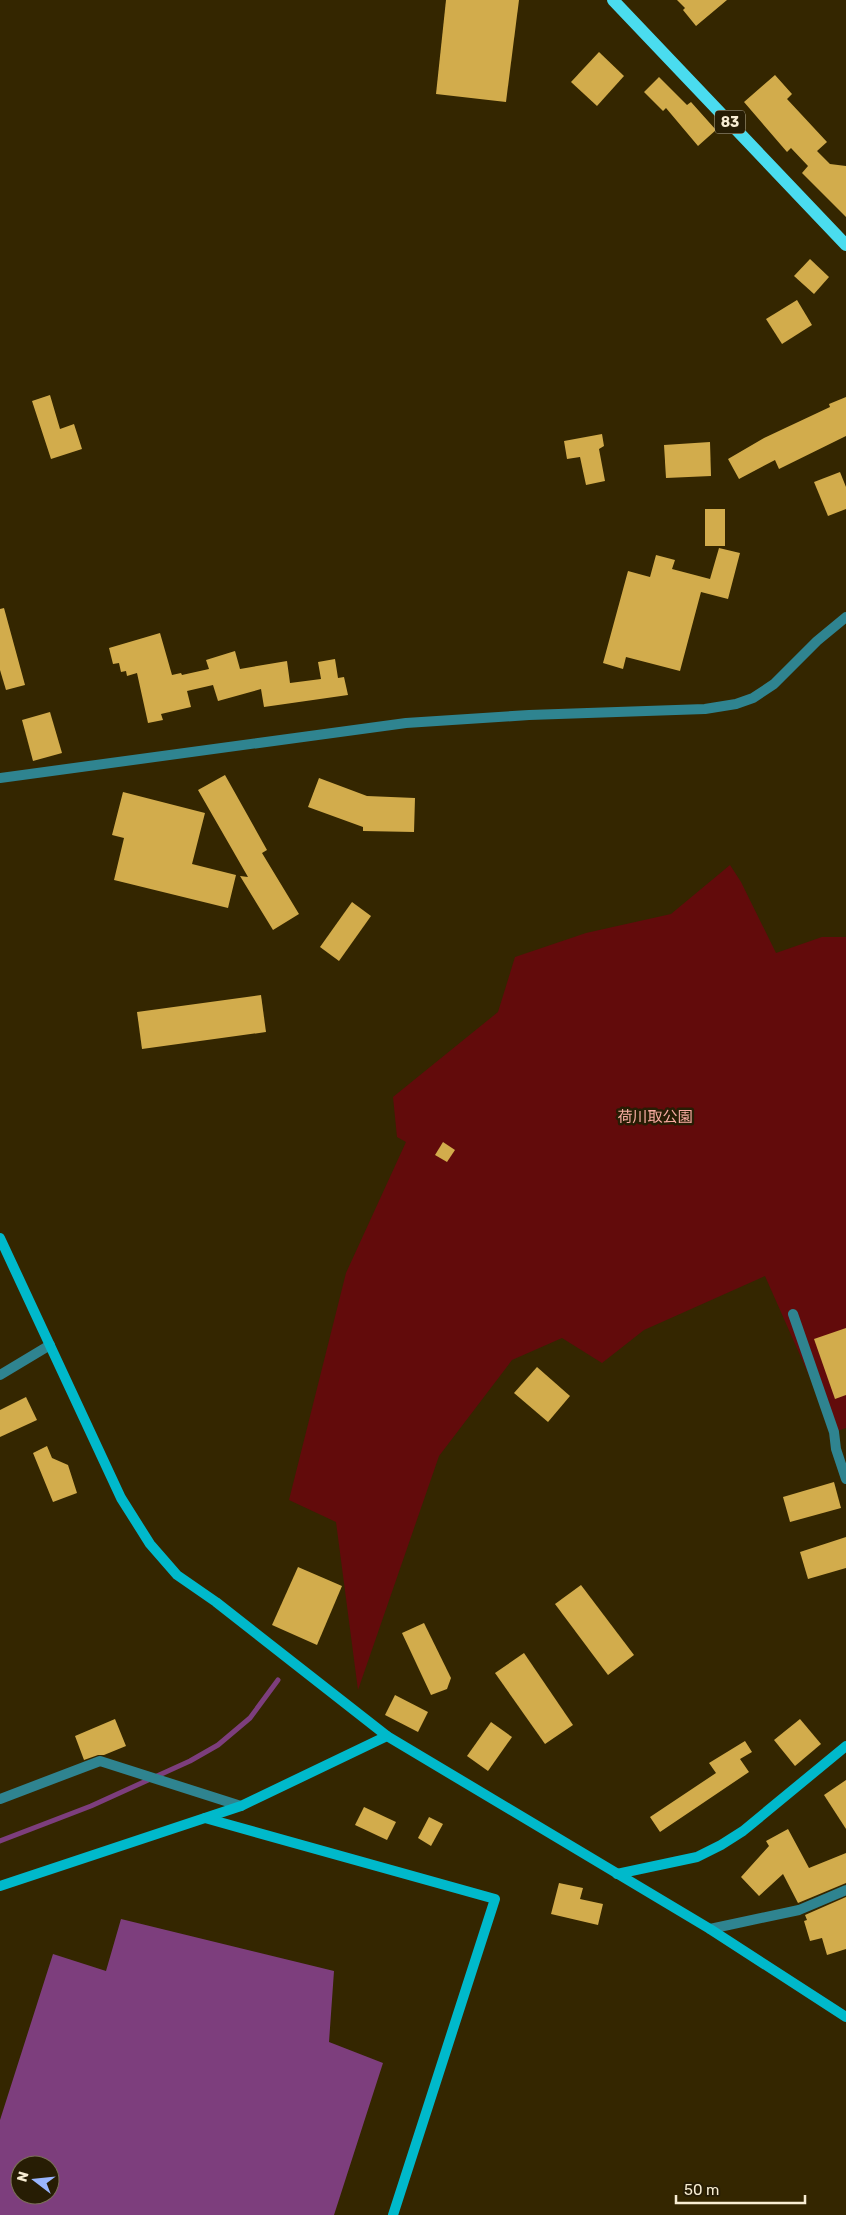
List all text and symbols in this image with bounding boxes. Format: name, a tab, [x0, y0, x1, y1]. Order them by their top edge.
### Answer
road number: 83	[715, 110, 745, 134]
park label: 荷川取公園	[617, 1108, 693, 1126]
north arrow	[10, 2155, 60, 2205]
text: N	[13, 2169, 33, 2184]
scale bar	[676, 2172, 805, 2204]
text: 50 m	[684, 2181, 719, 2199]

